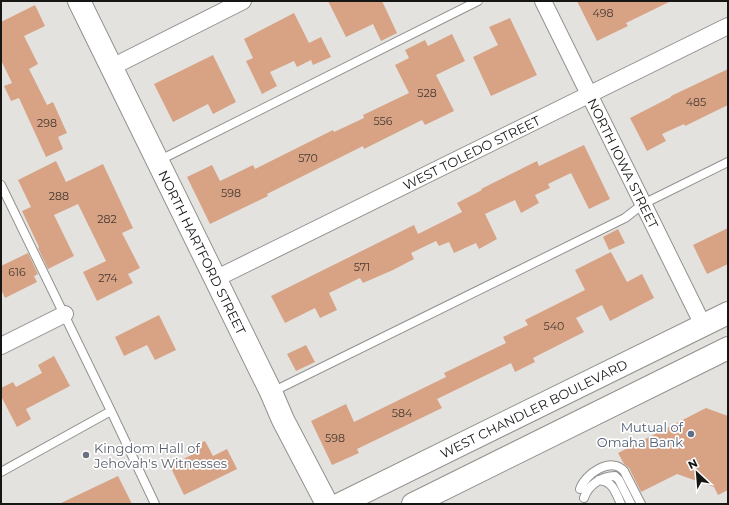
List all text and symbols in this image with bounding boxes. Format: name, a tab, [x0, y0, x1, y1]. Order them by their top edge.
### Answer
house number: 498	[593, 6, 613, 20]
house number: 528	[417, 86, 437, 100]
house number: 485	[686, 95, 706, 109]
street label: NORTH IOWA STREET	[584, 96, 662, 231]
street label: WEST TOLEDO STREET	[400, 112, 543, 193]
house number: 556	[373, 114, 393, 128]
house number: 298	[37, 116, 57, 130]
house number: 570	[298, 151, 318, 165]
street label: NORTH HARTFORD STREET	[155, 168, 250, 338]
house number: 598	[221, 186, 241, 200]
house number: 288	[49, 189, 69, 203]
house number: 282	[97, 212, 117, 226]
house number: 571	[354, 260, 370, 274]
house number: 616	[8, 265, 26, 279]
house number: 274	[98, 271, 118, 285]
house number: 540	[544, 319, 564, 333]
street label: WEST CHANDLER BOULEVARD	[438, 356, 630, 461]
house number: 584	[392, 406, 413, 420]
place label: Mutual of Omaha Bank	[597, 419, 684, 450]
marker: Mutual of Omaha Bank	[686, 429, 696, 439]
house number: 598	[325, 431, 345, 445]
place label: Kingdom Hall of Jehovah's Witnesses	[93, 440, 227, 471]
marker: Kingdom Hall of Jehovah's Witnesses	[81, 450, 91, 460]
north arrow	[677, 453, 717, 493]
text: N	[686, 456, 700, 472]

